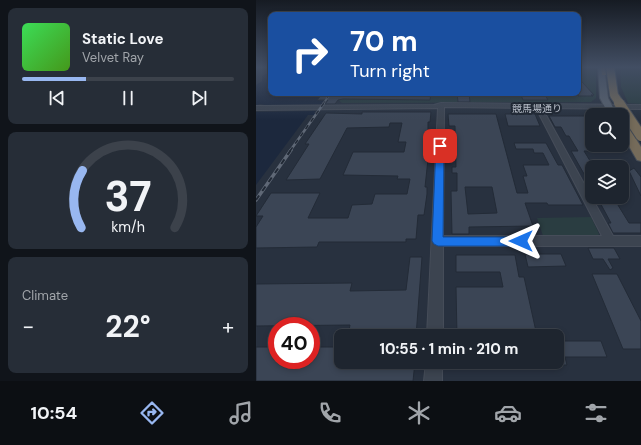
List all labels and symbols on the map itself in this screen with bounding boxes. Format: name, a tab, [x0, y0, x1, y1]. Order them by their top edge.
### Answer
street label: 競馬場通り	[512, 102, 562, 115]
pin	[423, 129, 457, 163]
position arrow	[500, 220, 542, 262]
speed limit sign: 40	[268, 317, 320, 369]

